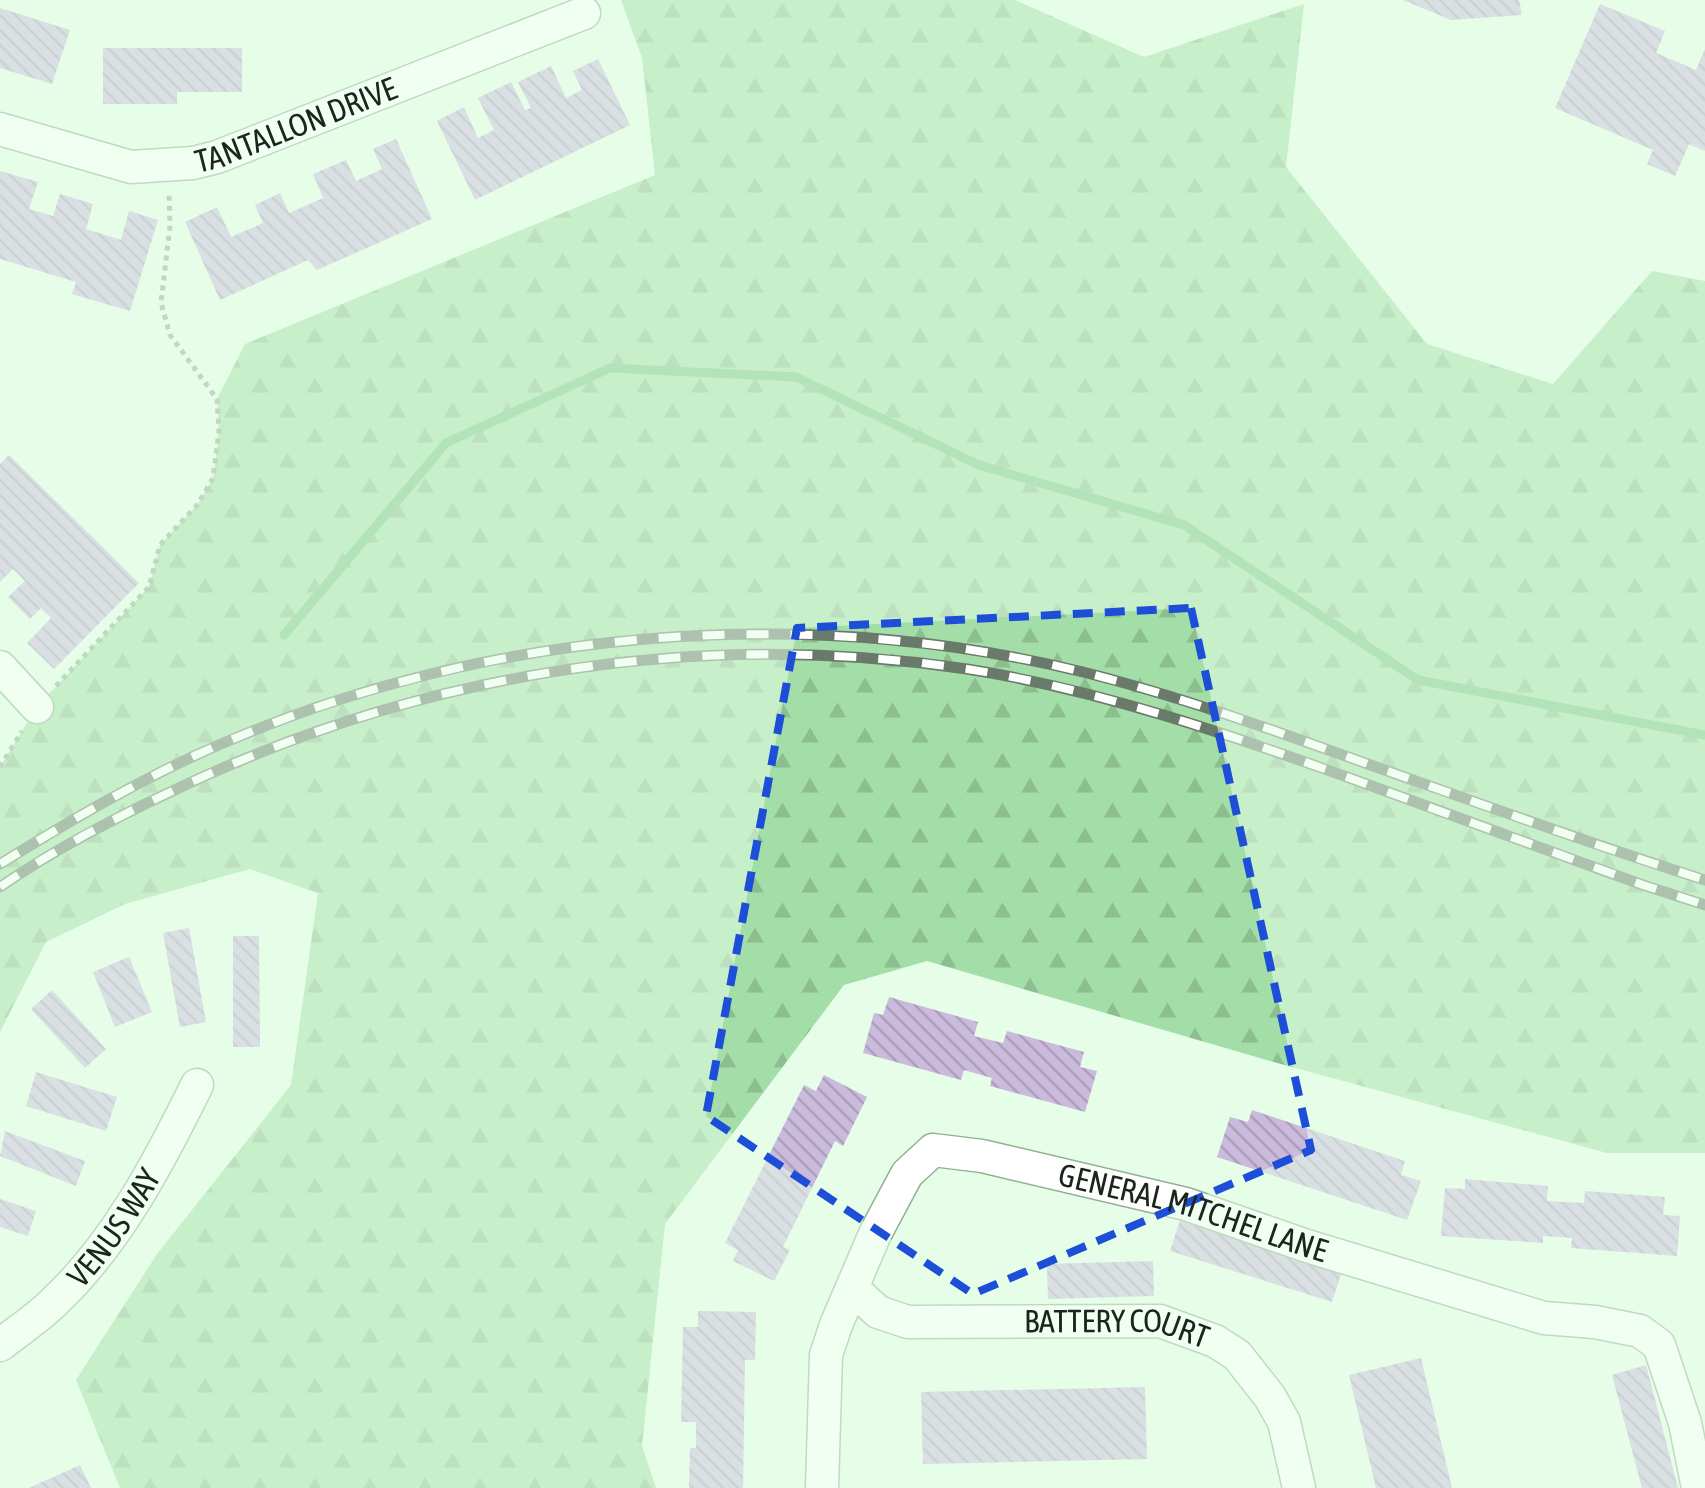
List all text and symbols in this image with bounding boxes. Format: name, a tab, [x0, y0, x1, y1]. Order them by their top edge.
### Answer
street label: TANTALLON DRIVE	[191, 69, 402, 180]
street label: GENERAL MITCHEL LANE	[1055, 1156, 1332, 1269]
street label: VENUS WAY	[60, 1161, 168, 1294]
street label: BATTERY COURT	[1024, 1302, 1214, 1355]

